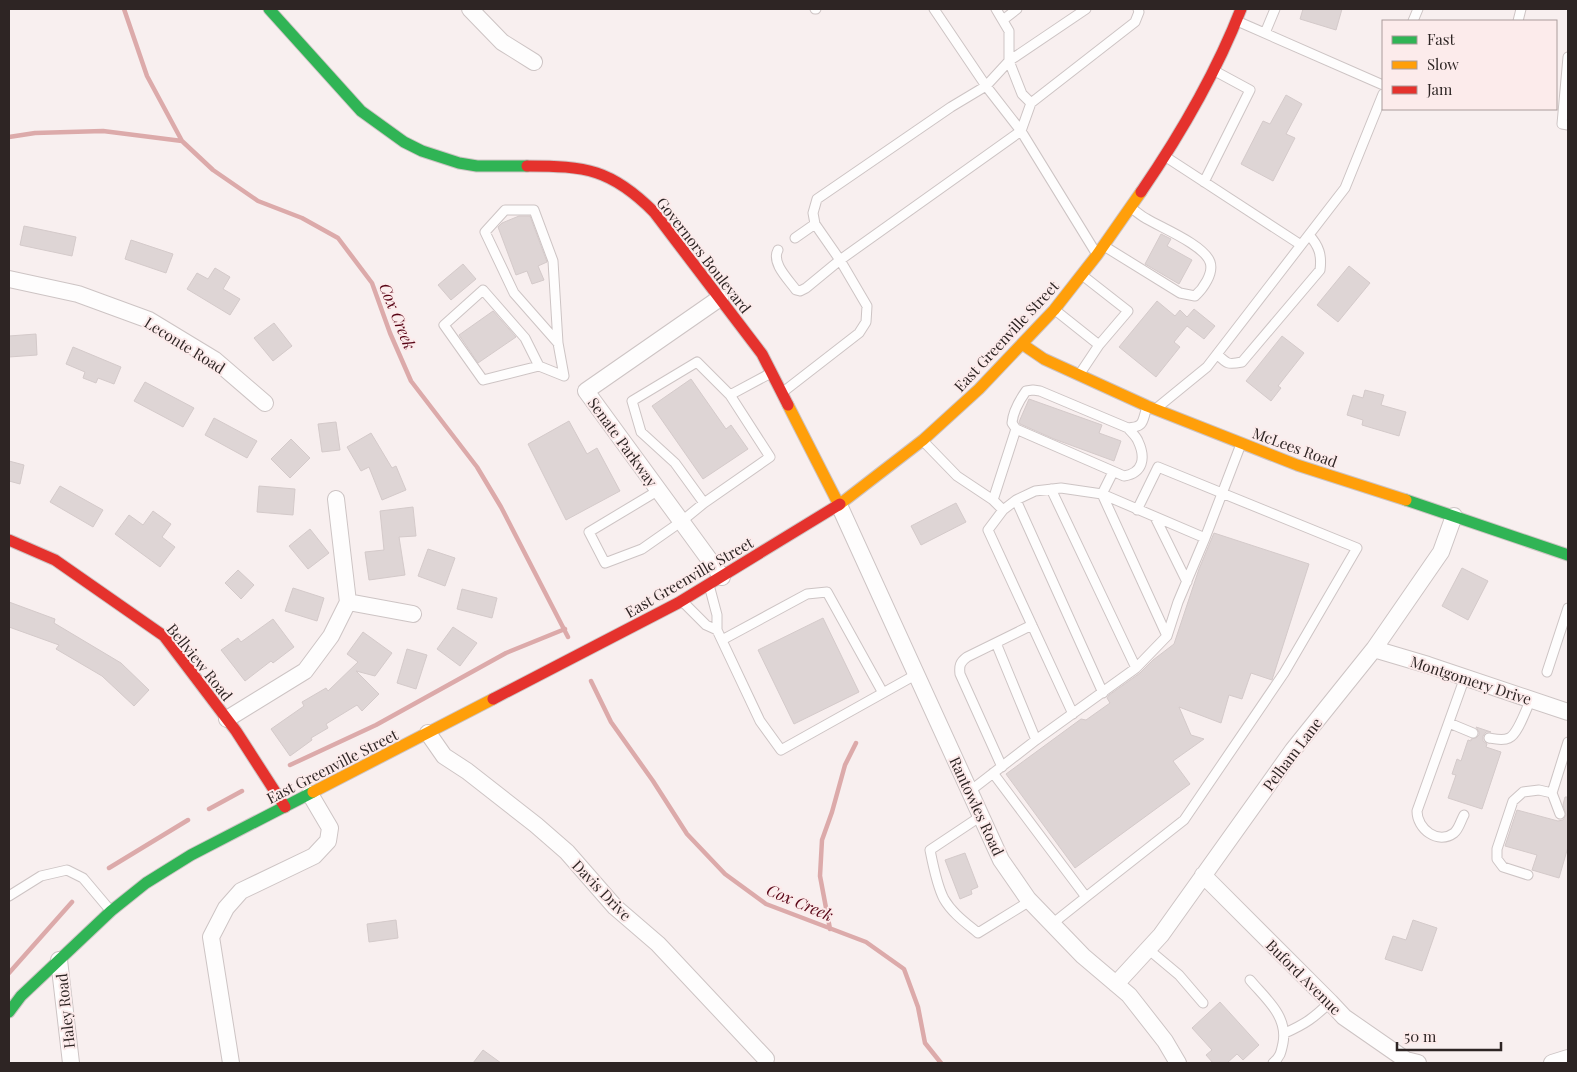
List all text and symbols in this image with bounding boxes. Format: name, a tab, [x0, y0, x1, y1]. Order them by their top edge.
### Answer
legend	[1382, 20, 1557, 110]
text: Fast	[1427, 29, 1456, 49]
text: Slow	[1427, 54, 1459, 74]
text: Jam	[1426, 79, 1453, 99]
street label: Governors Boulevard	[652, 193, 756, 317]
street label: East Greenville Street	[949, 276, 1063, 396]
water label: Cox Creek	[375, 280, 421, 352]
street label: Leconte Road	[141, 312, 229, 378]
street label: Senate Parkway	[584, 393, 662, 491]
street label: McLees Road	[1250, 422, 1340, 472]
street label: East Greenville Street	[621, 532, 757, 622]
street label: Bellview Road	[163, 619, 237, 705]
street label: Montgomery Drive	[1408, 651, 1534, 709]
street label: Pelham Lane	[1258, 713, 1326, 795]
street label: East Greenville Street	[263, 724, 402, 808]
street label: Rantowles Road	[945, 753, 1009, 859]
street label: Davis Drive	[568, 855, 636, 925]
water label: Cox Creek	[764, 879, 836, 925]
street label: Buford Avenue	[1262, 935, 1346, 1019]
street label: Haley Road	[51, 972, 79, 1050]
scale bar	[1397, 1020, 1501, 1052]
text: 50 m	[1404, 1026, 1437, 1046]

